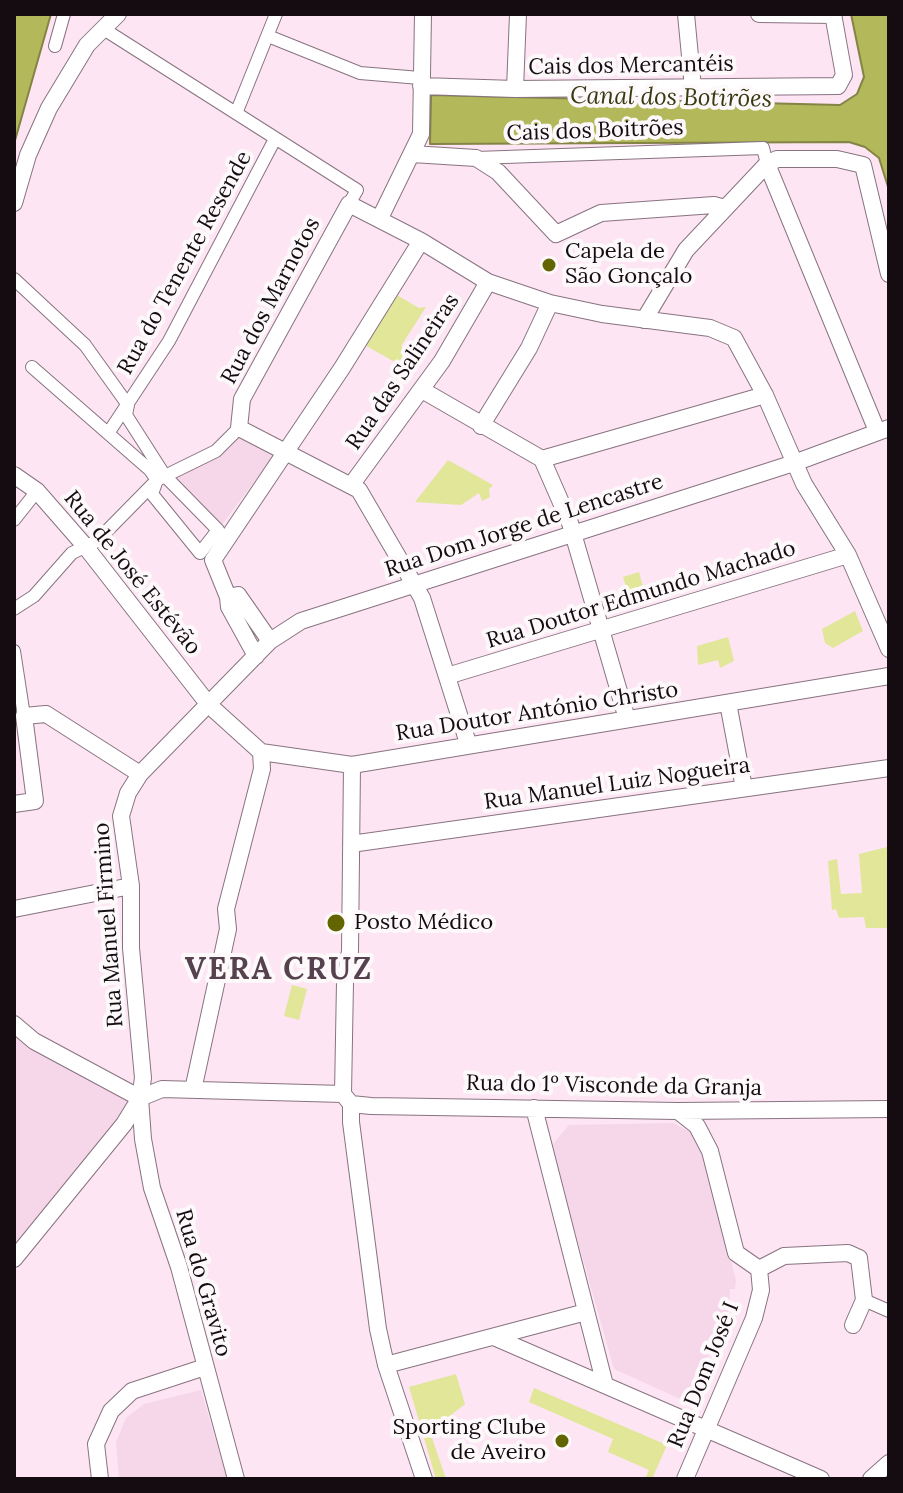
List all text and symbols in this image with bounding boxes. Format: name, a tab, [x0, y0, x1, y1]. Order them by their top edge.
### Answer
street label: Cais dos Mercantéis	[528, 51, 734, 81]
water label: Canal dos Botirões	[570, 82, 772, 114]
street label: Cais dos Boitrões	[506, 115, 684, 147]
street label: Rua do Tenente Resende	[112, 147, 258, 379]
street label: Rua dos Marnotos	[216, 213, 326, 389]
place label: Capela de São Gonçalo	[565, 239, 692, 290]
marker: Capela de São Gonçalo	[540, 256, 558, 274]
street label: Rua das Salineiras	[341, 289, 465, 455]
street label: Rua Dom Jorge de Lencastre	[382, 469, 666, 583]
street label: Rua de José Estévão	[58, 486, 206, 660]
street label: Rua Doutor Edmundo Machado	[483, 535, 799, 655]
street label: Rua Doutor António Christo	[394, 677, 680, 747]
street label: Rua Manuel Luiz Nogueira	[482, 752, 752, 816]
street label: Rua Manuel Firmino	[89, 822, 129, 1028]
place label: Posto Médico	[354, 910, 493, 936]
marker: Posto Médico	[325, 912, 347, 934]
district label: VERA CRUZ	[185, 952, 373, 988]
street label: Rua do 1º Visconde da Granja	[466, 1070, 762, 1102]
street label: Rua do Gravito	[169, 1206, 237, 1360]
street label: Rua Dom José I	[663, 1298, 745, 1452]
place label: Sporting Clube de Aveiro	[393, 1415, 546, 1466]
marker: Sporting Clube de Aveiro	[553, 1432, 571, 1450]

